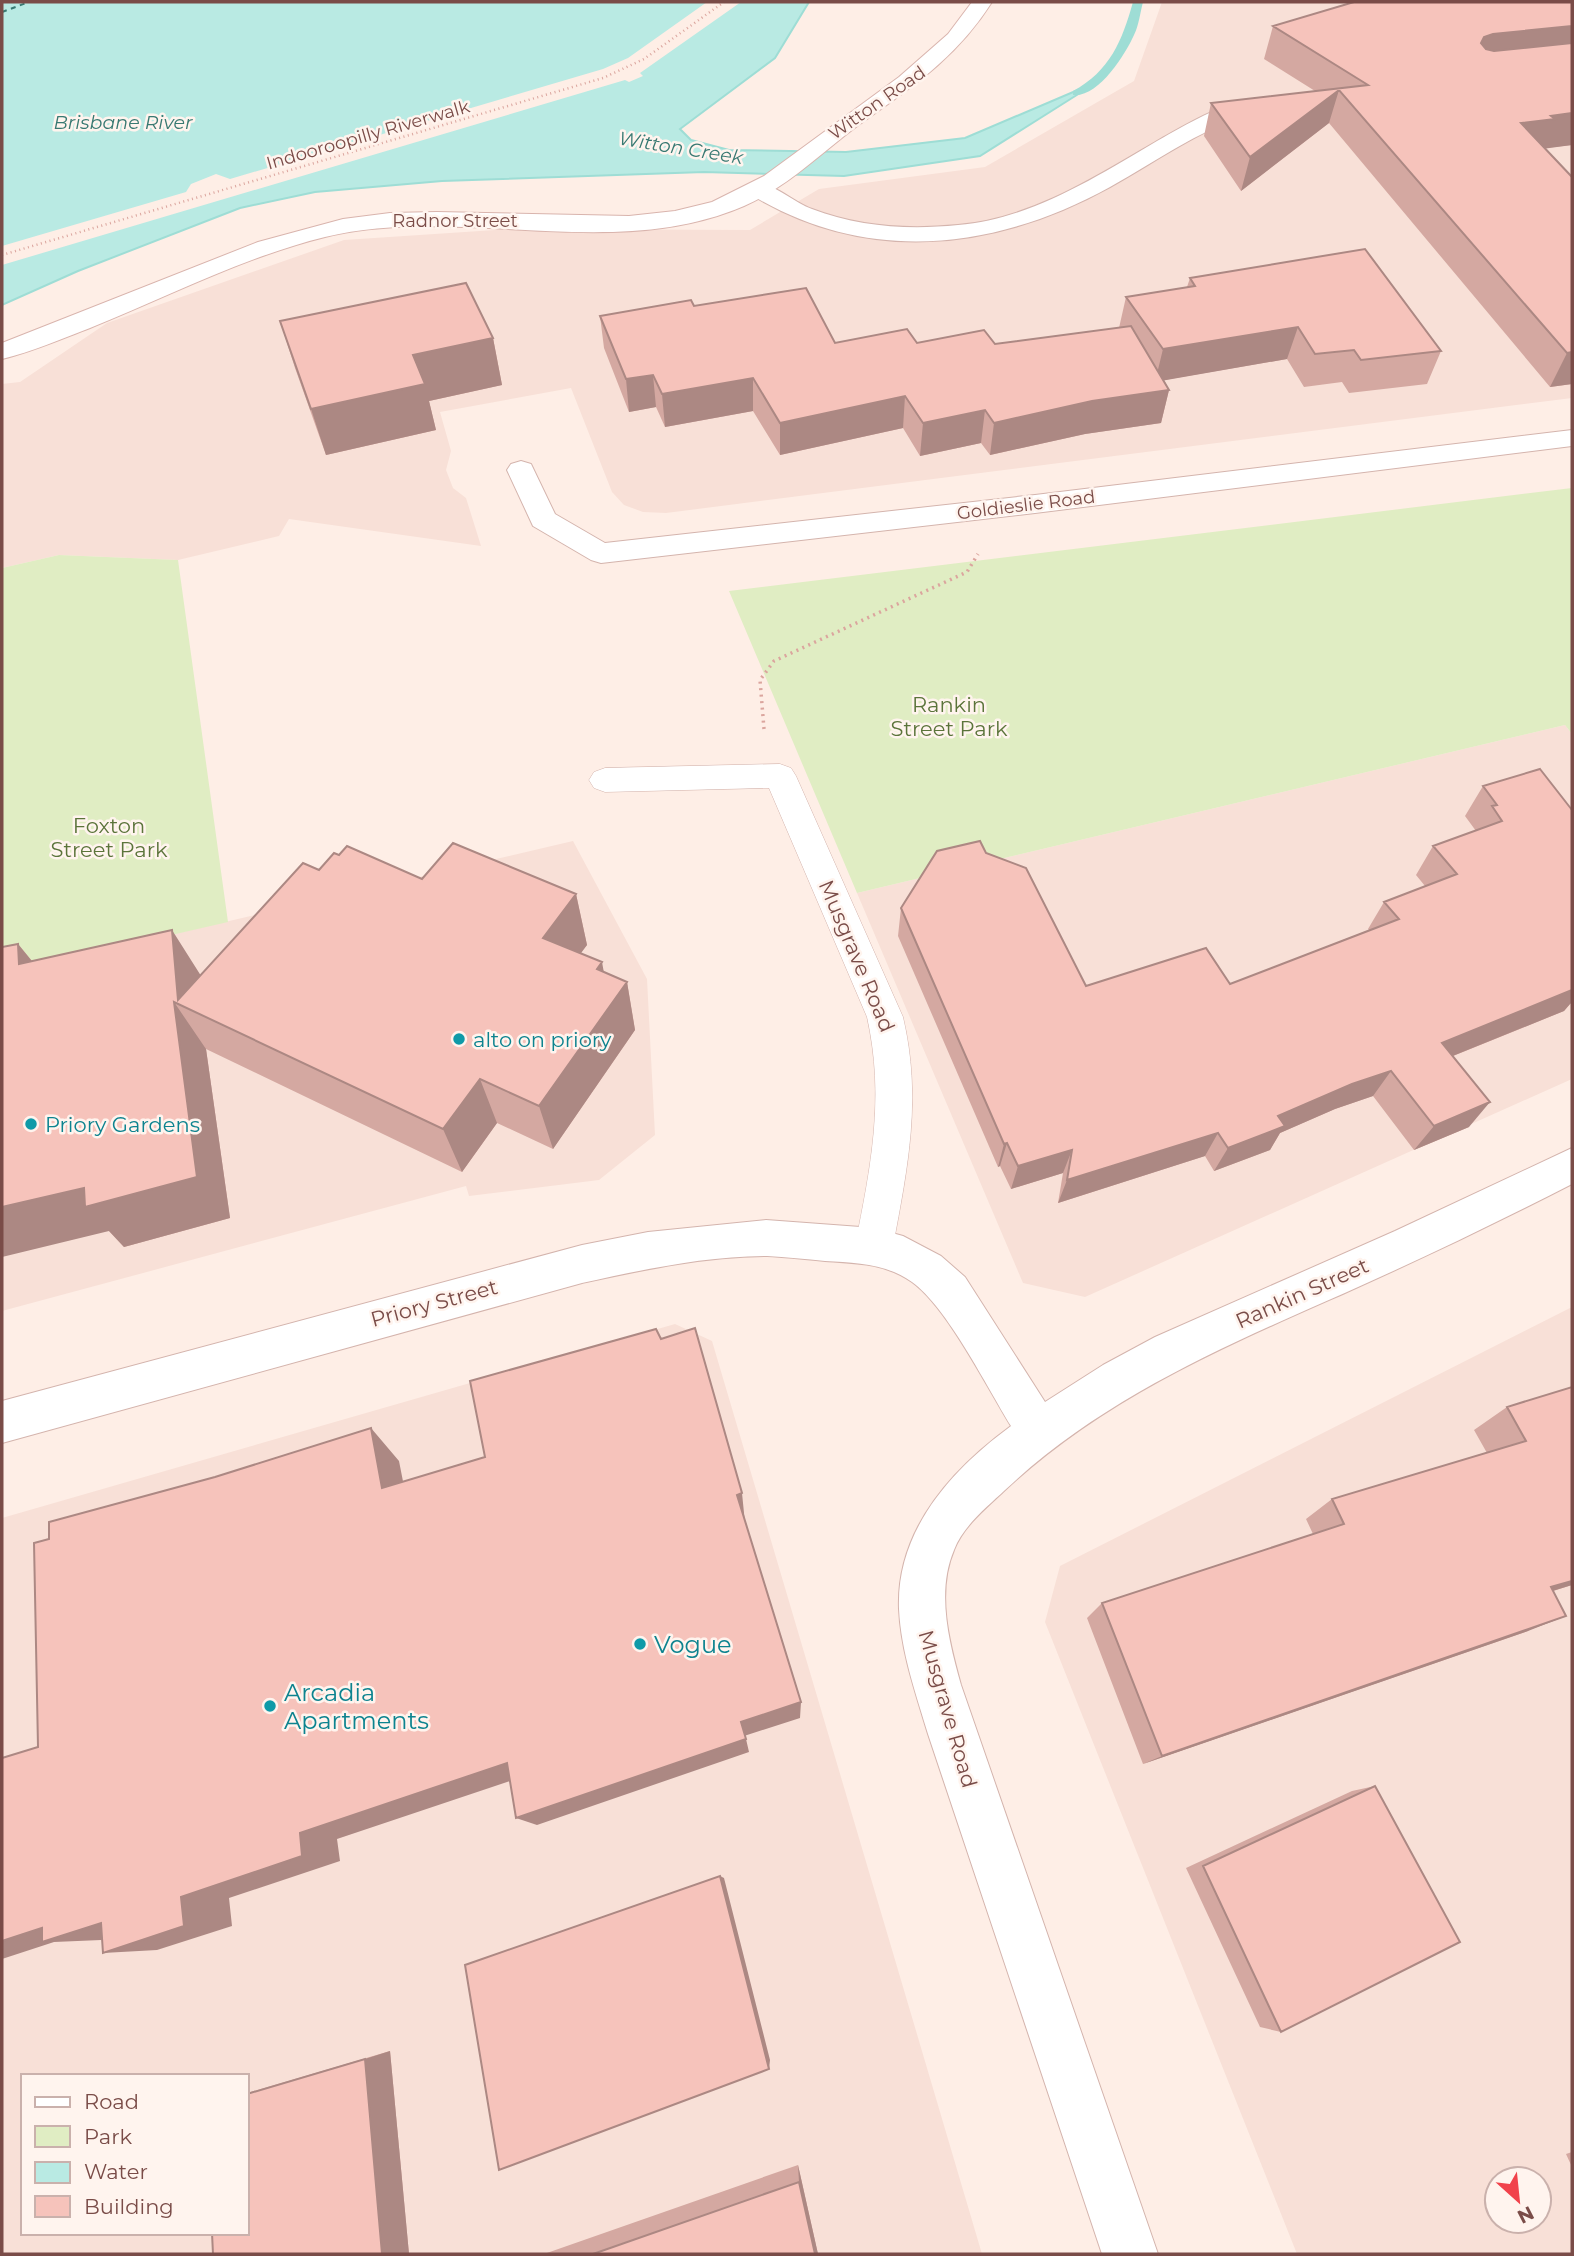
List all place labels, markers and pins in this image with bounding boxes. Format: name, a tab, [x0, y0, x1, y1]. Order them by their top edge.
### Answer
place label: alto on priory	[473, 1027, 612, 1052]
marker: alto on priory	[451, 1031, 467, 1047]
place label: Priory Gardens	[45, 1112, 200, 1137]
marker: Priory Gardens	[23, 1116, 39, 1132]
place label: Vogue	[654, 1630, 732, 1659]
marker: Vogue	[632, 1636, 648, 1652]
place label: Arcadia Apartments	[284, 1678, 429, 1735]
marker: Arcadia Apartments	[262, 1698, 278, 1714]

